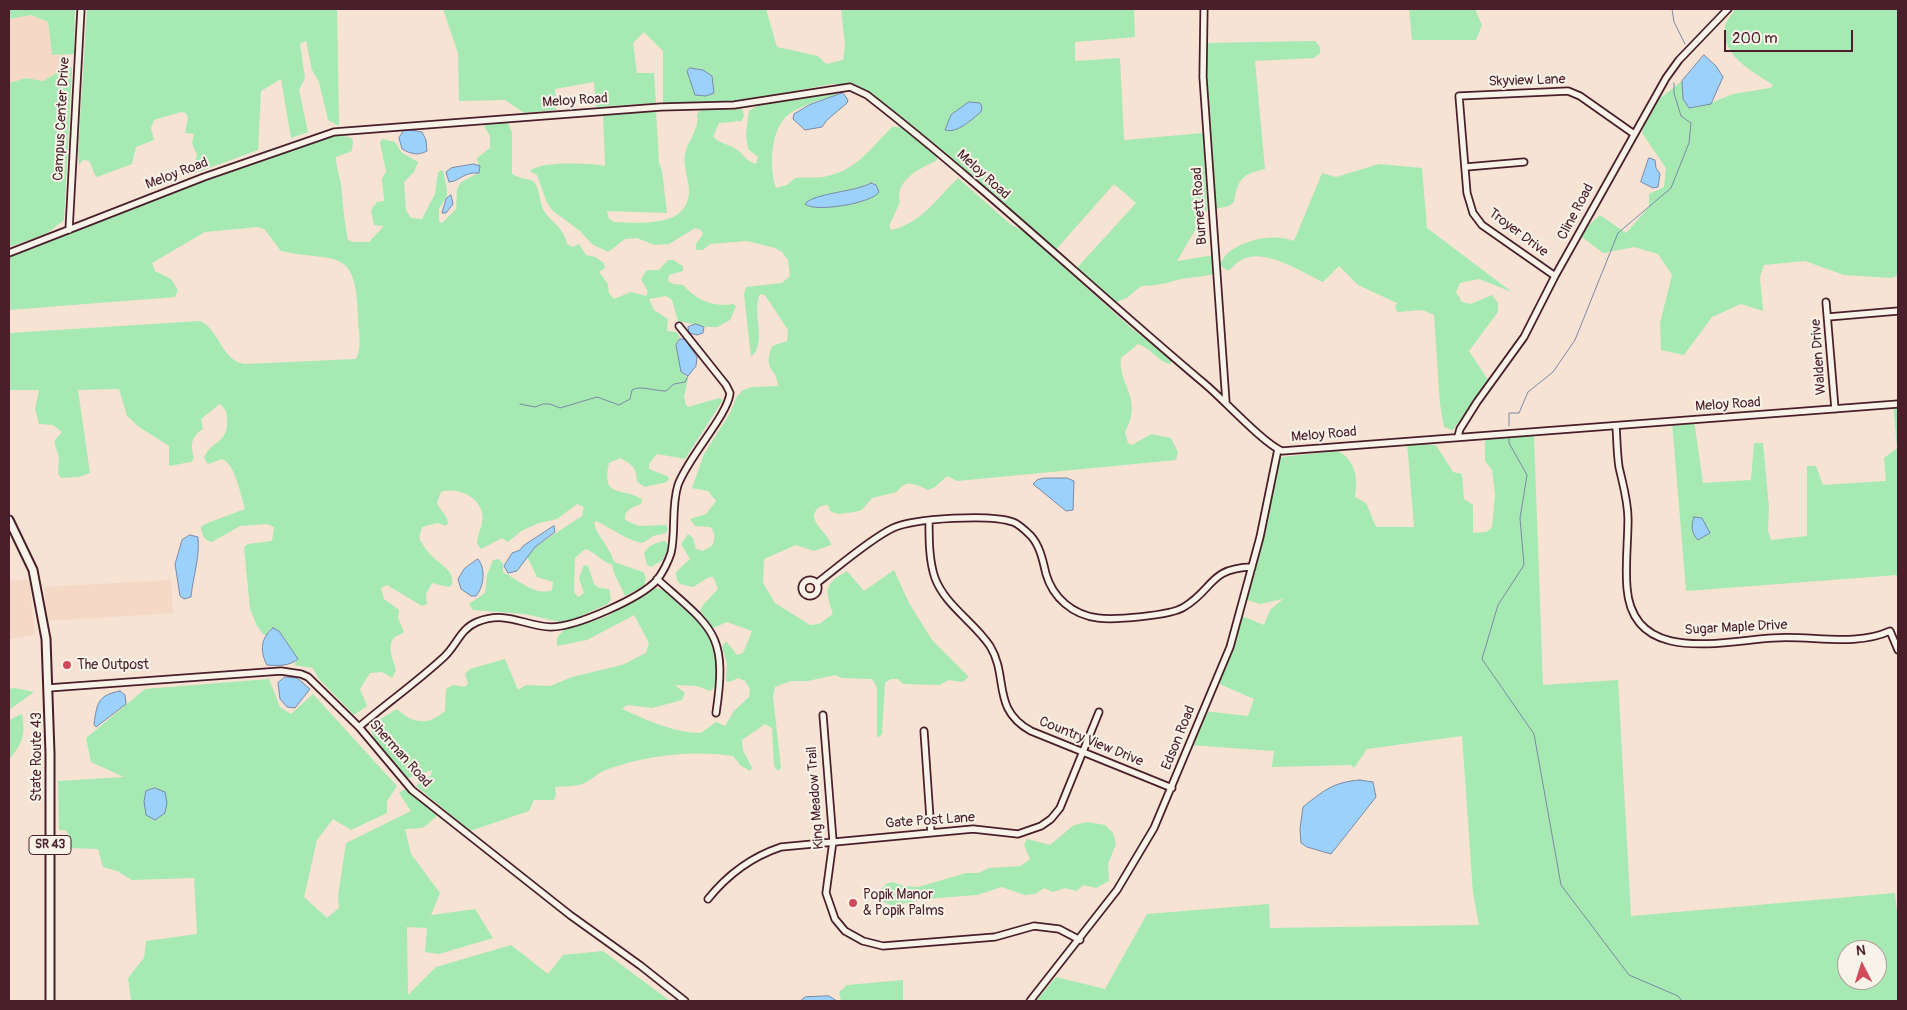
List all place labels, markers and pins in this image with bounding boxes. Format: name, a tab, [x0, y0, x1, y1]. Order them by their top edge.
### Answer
place label: The Outpost	[77, 657, 149, 673]
marker: The Outpost	[61, 659, 73, 671]
place label: Popik Manor & Popik Palms	[863, 887, 944, 920]
marker: Popik Manor & Popik Palms	[847, 897, 859, 909]

